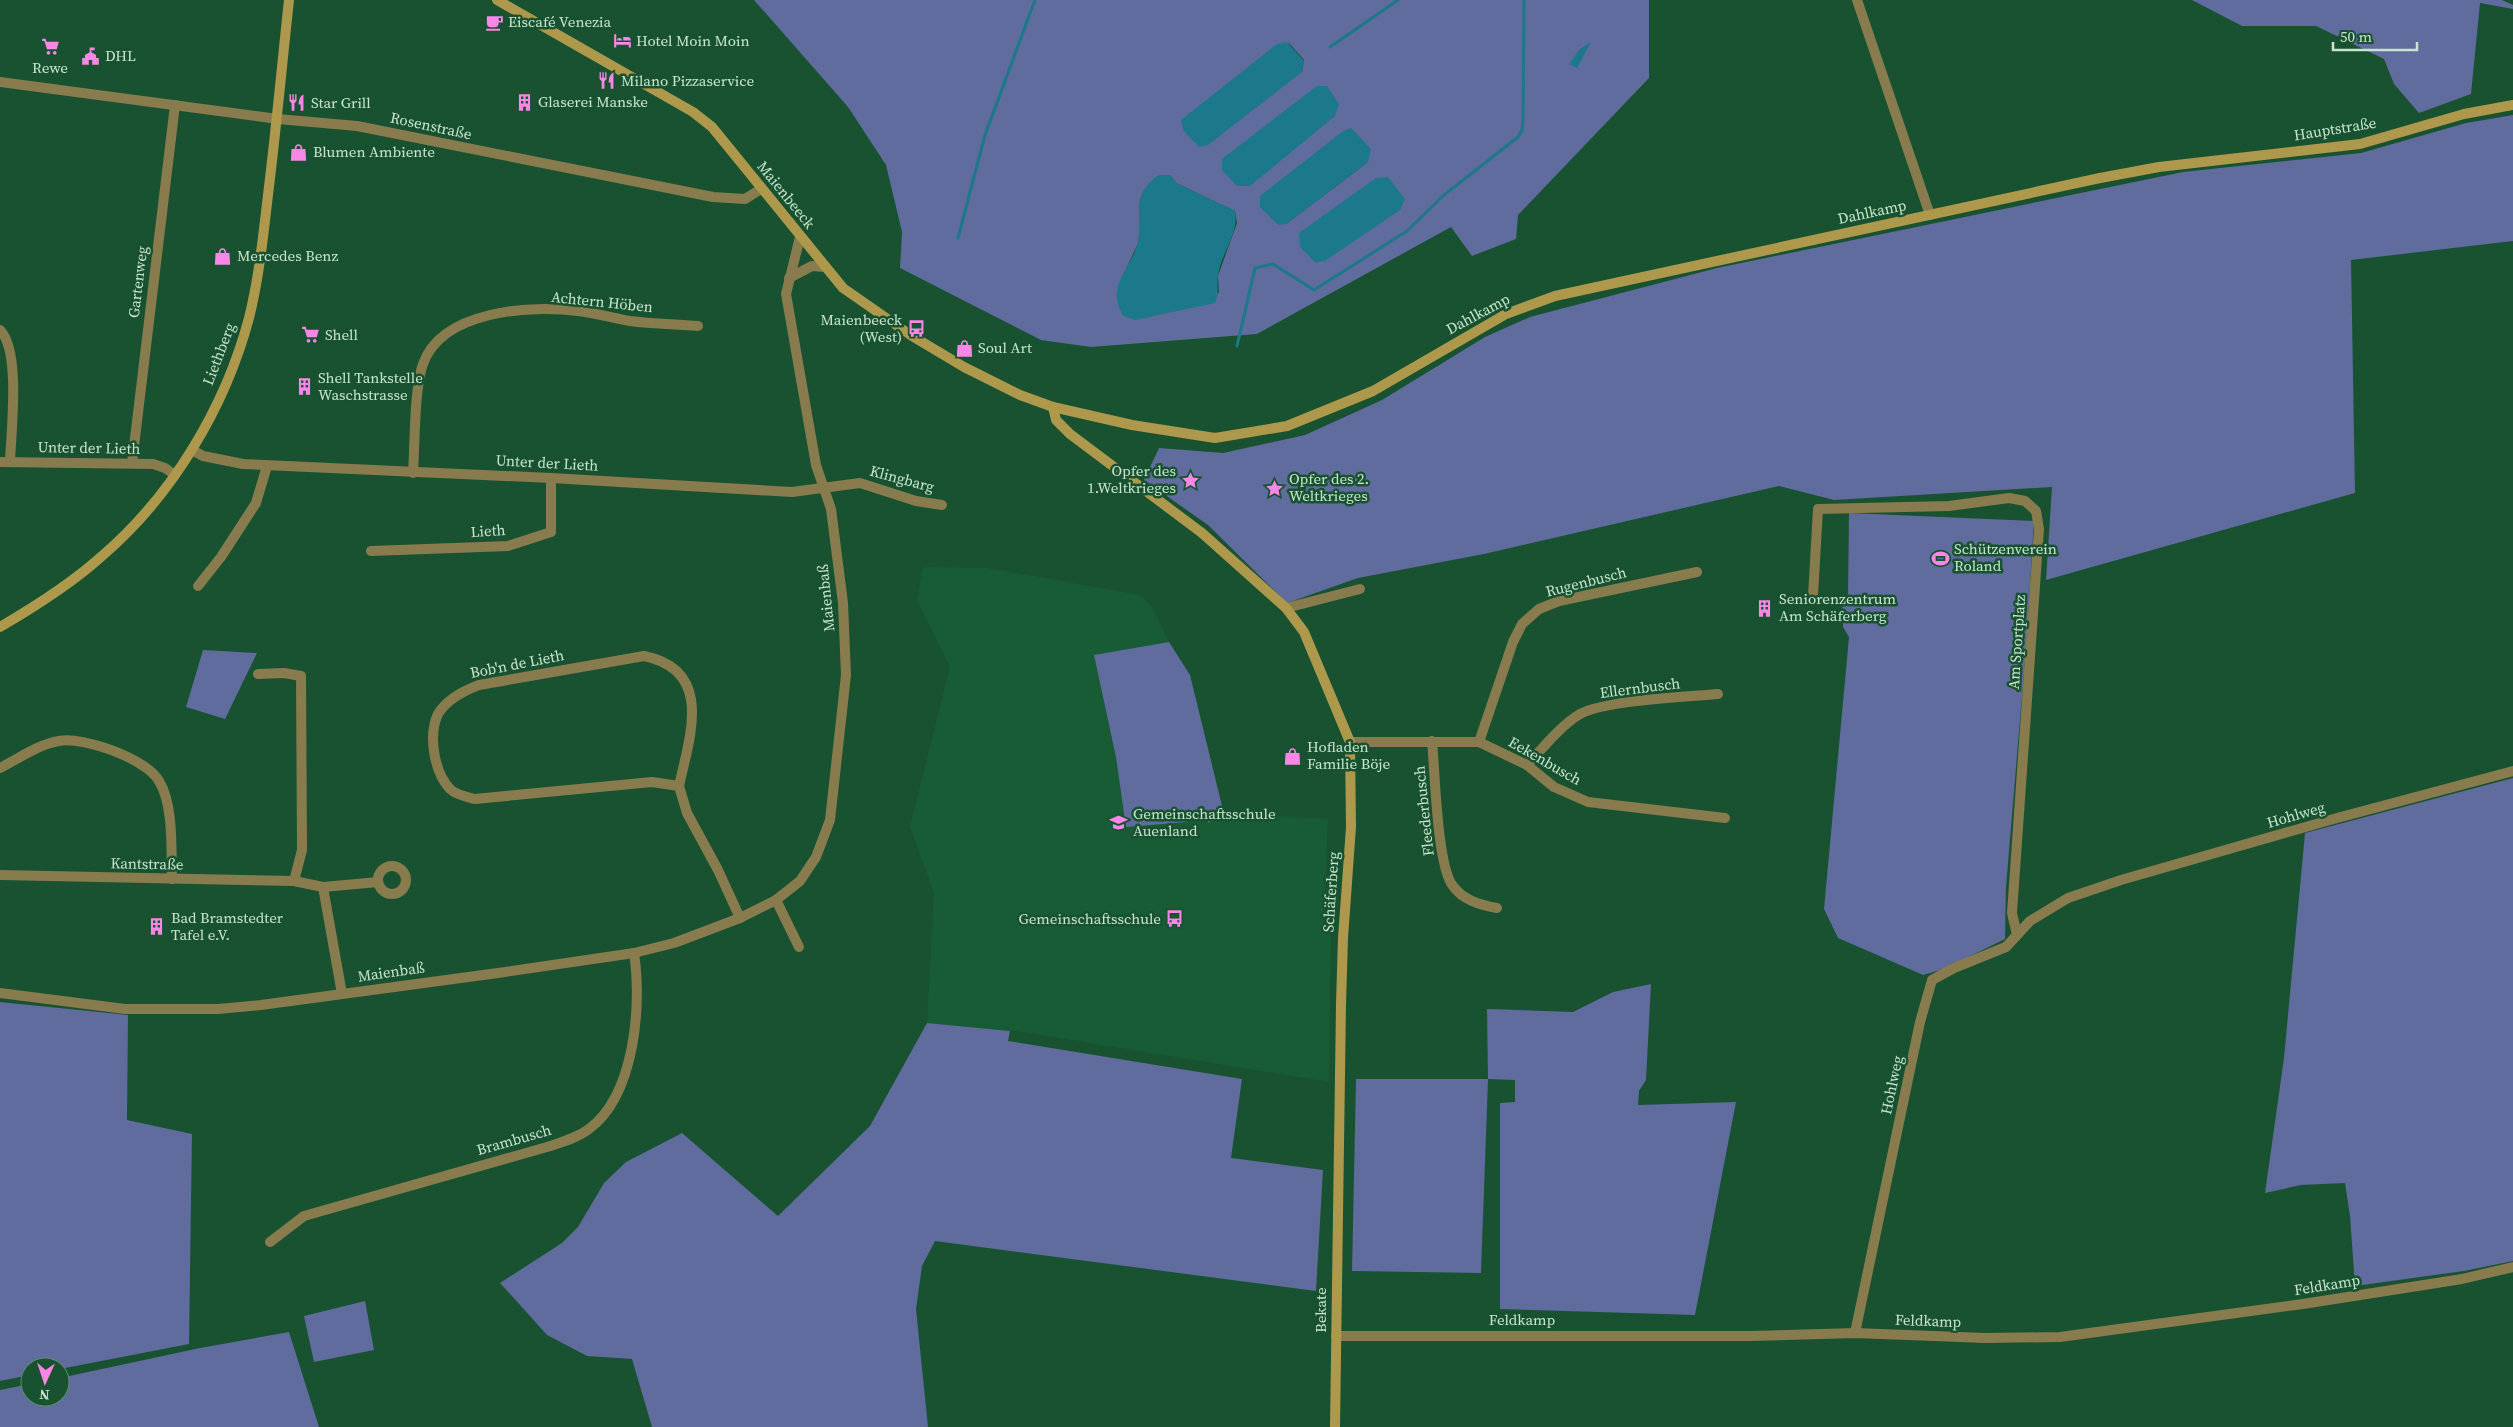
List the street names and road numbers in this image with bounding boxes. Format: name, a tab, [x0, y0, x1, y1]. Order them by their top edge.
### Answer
street label: Rosenstraße	[388, 107, 474, 144]
street label: Hauptstraße	[2292, 112, 2378, 145]
street label: Maienbeeck	[753, 156, 821, 234]
street label: Dahlkamp	[1836, 194, 1908, 229]
street label: Gartenweg	[123, 245, 152, 319]
street label: Achtern Höben	[550, 286, 654, 317]
street label: Dahlkamp	[1442, 288, 1514, 339]
street label: Liethberg	[197, 319, 240, 388]
street label: Unter der Lieth	[37, 436, 141, 459]
street label: Unter der Lieth	[495, 449, 599, 476]
street label: Klingbarg	[868, 460, 937, 497]
street label: Lieth	[470, 519, 506, 542]
street label: Rugenbusch	[1543, 561, 1628, 602]
street label: Maienbaß	[812, 563, 839, 633]
street label: Am Sportplatz	[2003, 594, 2030, 690]
street label: Bob'n de Lieth	[468, 644, 566, 683]
street label: Ellernbusch	[1598, 672, 1681, 703]
street label: Eekenbusch	[1505, 731, 1586, 790]
street label: Fleederbusch	[1408, 765, 1439, 857]
street label: Hohlweg	[2264, 796, 2328, 833]
street label: Schäferberg	[1317, 851, 1344, 933]
street label: Kantstraße	[110, 852, 184, 875]
street label: Maienbaß	[356, 956, 426, 987]
street label: Hohlweg	[1875, 1053, 1908, 1116]
street label: Brambusch	[474, 1119, 554, 1160]
street label: Feldkamp	[2293, 1269, 2362, 1300]
street label: Bekate	[1310, 1287, 1331, 1333]
street label: Feldkamp	[1489, 1309, 1555, 1330]
street label: Feldkamp	[1894, 1309, 1962, 1332]

